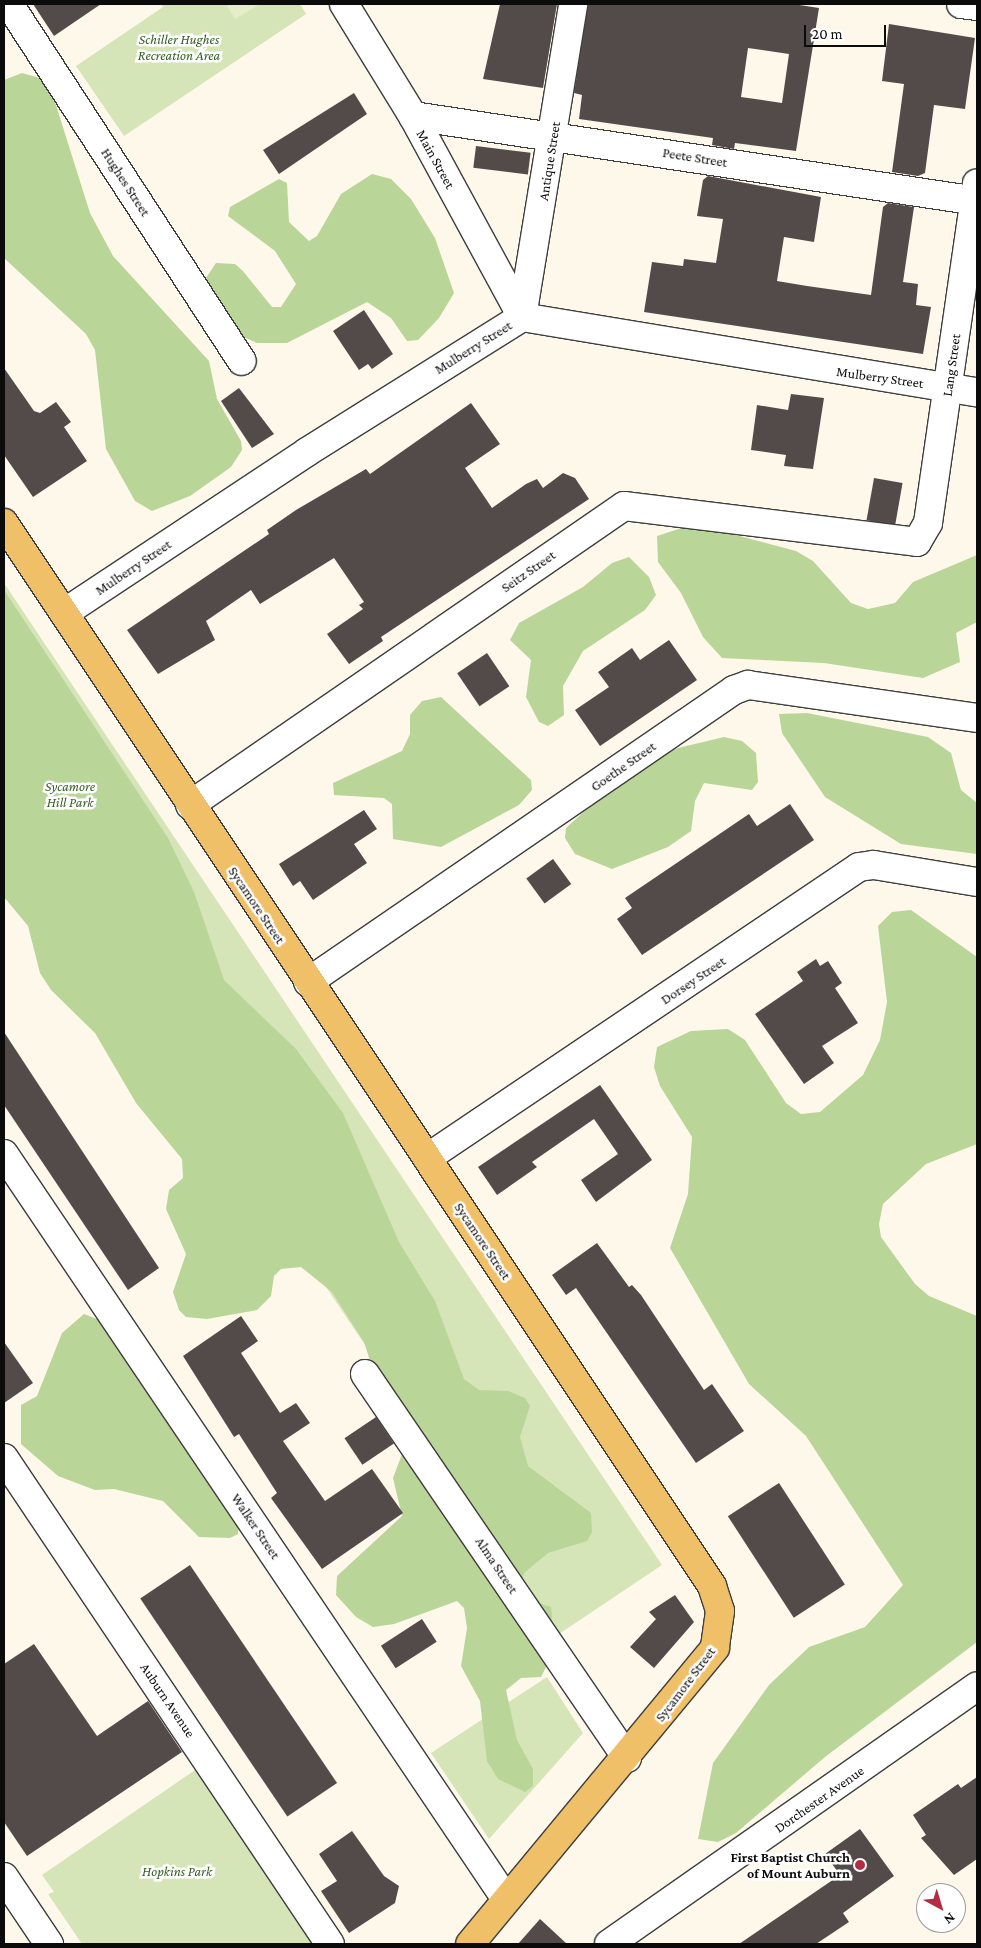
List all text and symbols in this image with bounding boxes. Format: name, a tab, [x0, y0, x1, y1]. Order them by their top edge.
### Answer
scale bar	[806, 15, 888, 47]
text: 20 m	[812, 26, 843, 42]
park label: Schiller Hughes Recreation Area	[138, 31, 220, 64]
street label: Antique Street	[534, 120, 564, 202]
street label: Main Street	[413, 127, 459, 191]
street label: Peete Street	[662, 144, 728, 170]
street label: Hughes Street	[98, 145, 154, 219]
street label: Mulberry Street	[431, 317, 515, 377]
street label: Lang Street	[938, 333, 964, 397]
street label: Mulberry Street	[835, 363, 925, 391]
street label: Mulberry Street	[92, 535, 174, 599]
street label: Seitz Street	[498, 546, 558, 596]
street label: Goethe Street	[587, 737, 659, 795]
park label: Sycamore Hill Park	[45, 778, 95, 810]
street label: Sycamore Street	[225, 863, 289, 947]
street label: Dorsey Street	[657, 952, 729, 1008]
street label: Sycamore Street	[451, 1199, 515, 1283]
street label: Walker Street	[228, 1490, 284, 1562]
street label: Alma Street	[472, 1533, 522, 1597]
street label: Sycamore Street	[651, 1643, 719, 1725]
street label: Auburn Avenue	[137, 1660, 199, 1740]
street label: Dorchester Avenue	[771, 1762, 867, 1836]
place label: First Baptist Church of Mount Auburn	[731, 1849, 850, 1881]
marker: First Baptist Church of Mount Auburn	[854, 1859, 866, 1871]
park label: Hopkins Park	[142, 1863, 212, 1879]
north arrow	[916, 1883, 966, 1933]
text: N	[941, 1910, 959, 1928]

